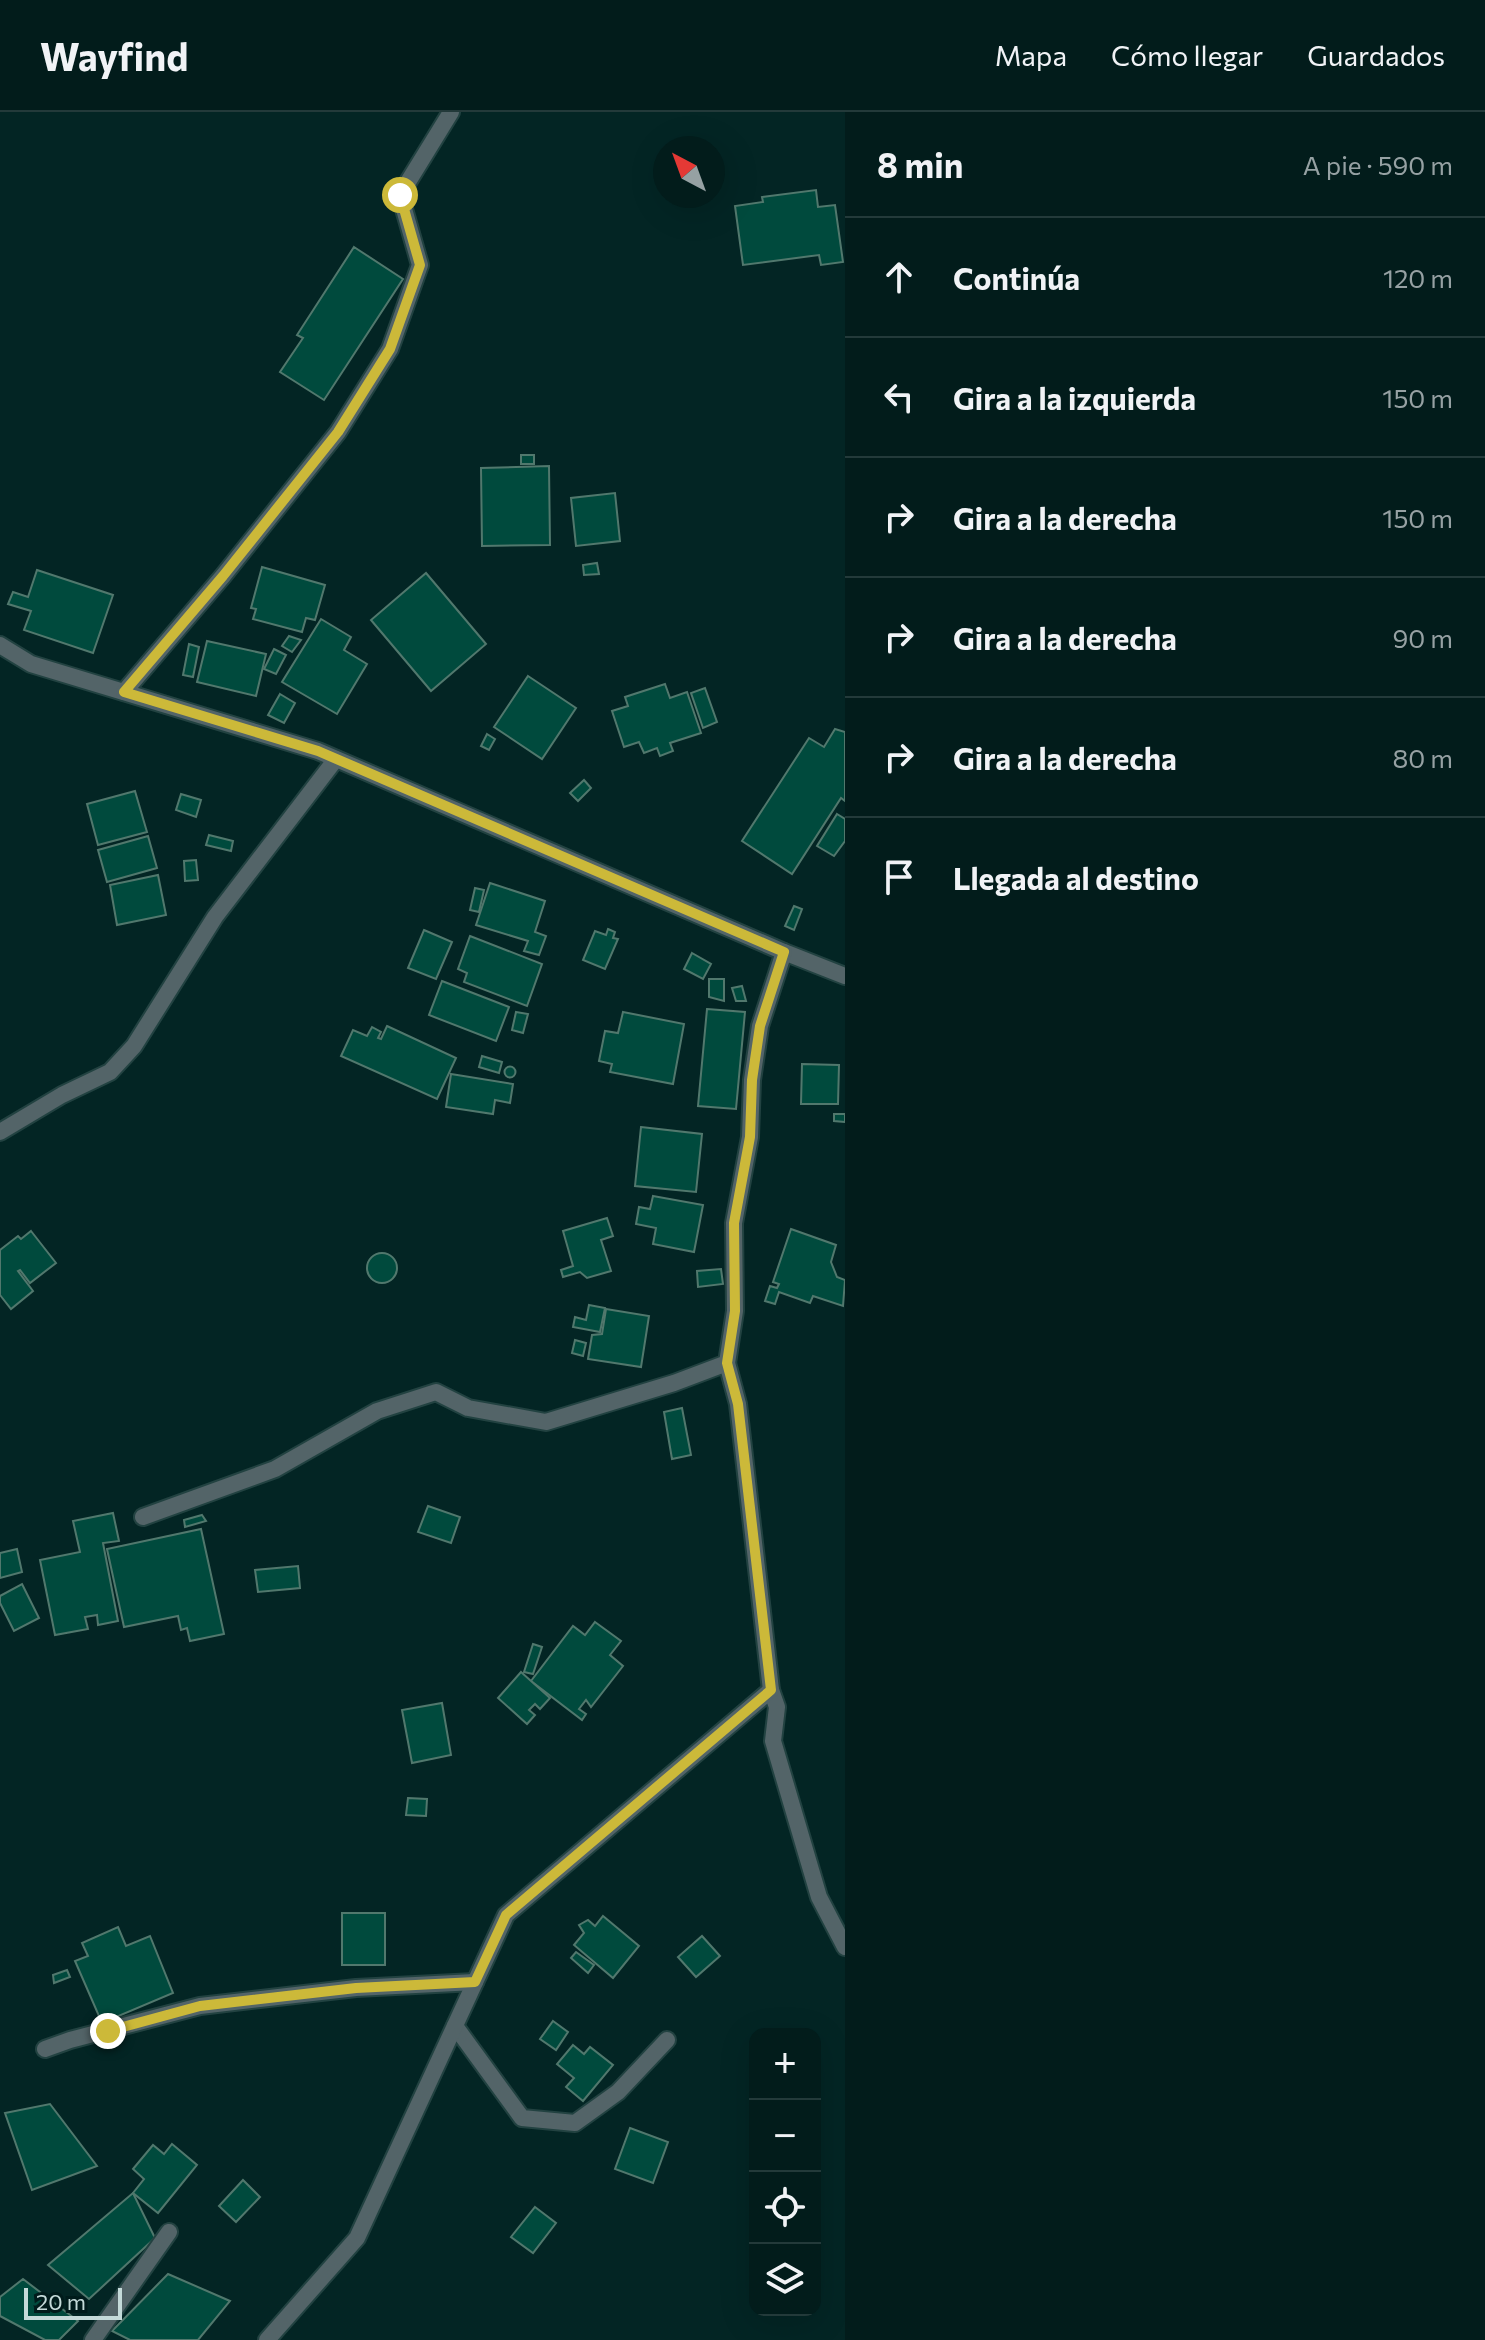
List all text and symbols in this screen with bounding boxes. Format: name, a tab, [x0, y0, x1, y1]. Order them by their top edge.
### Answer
text: Wayfind	[40, 32, 188, 79]
text: Mapa	[995, 38, 1067, 72]
text: Cómo llegar	[1111, 38, 1263, 72]
text: Guardados	[1307, 38, 1445, 72]
north arrow	[653, 136, 725, 208]
text: 8 min	[877, 143, 963, 185]
text: A pie · 590 m	[1303, 149, 1453, 180]
route start	[382, 177, 418, 213]
icon: ahead	[877, 255, 921, 299]
text: Continúa	[953, 259, 1080, 296]
text: 120 m	[1383, 262, 1453, 293]
icon: left	[877, 375, 921, 419]
text: Gira a la izquierda	[953, 379, 1196, 416]
text: 150 m	[1382, 382, 1453, 413]
icon: right	[877, 495, 921, 539]
text: Gira a la derecha	[953, 499, 1177, 536]
text: 150 m	[1382, 502, 1453, 533]
icon: right	[877, 615, 921, 659]
text: Gira a la derecha	[953, 619, 1177, 656]
text: 90 m	[1393, 622, 1453, 653]
icon: right	[877, 735, 921, 779]
text: Gira a la derecha	[953, 739, 1177, 776]
text: 80 m	[1393, 742, 1453, 773]
icon: arrive	[877, 855, 921, 899]
text: Llegada al destino	[953, 859, 1199, 896]
route end	[90, 2013, 126, 2049]
map controls	[749, 2028, 821, 2316]
button: +	[749, 2028, 821, 2100]
button: −	[749, 2100, 821, 2172]
button: locate	[749, 2172, 821, 2244]
button: layers	[749, 2244, 821, 2316]
scale bar	[24, 2284, 122, 2320]
text: 20 m	[36, 2288, 86, 2315]

